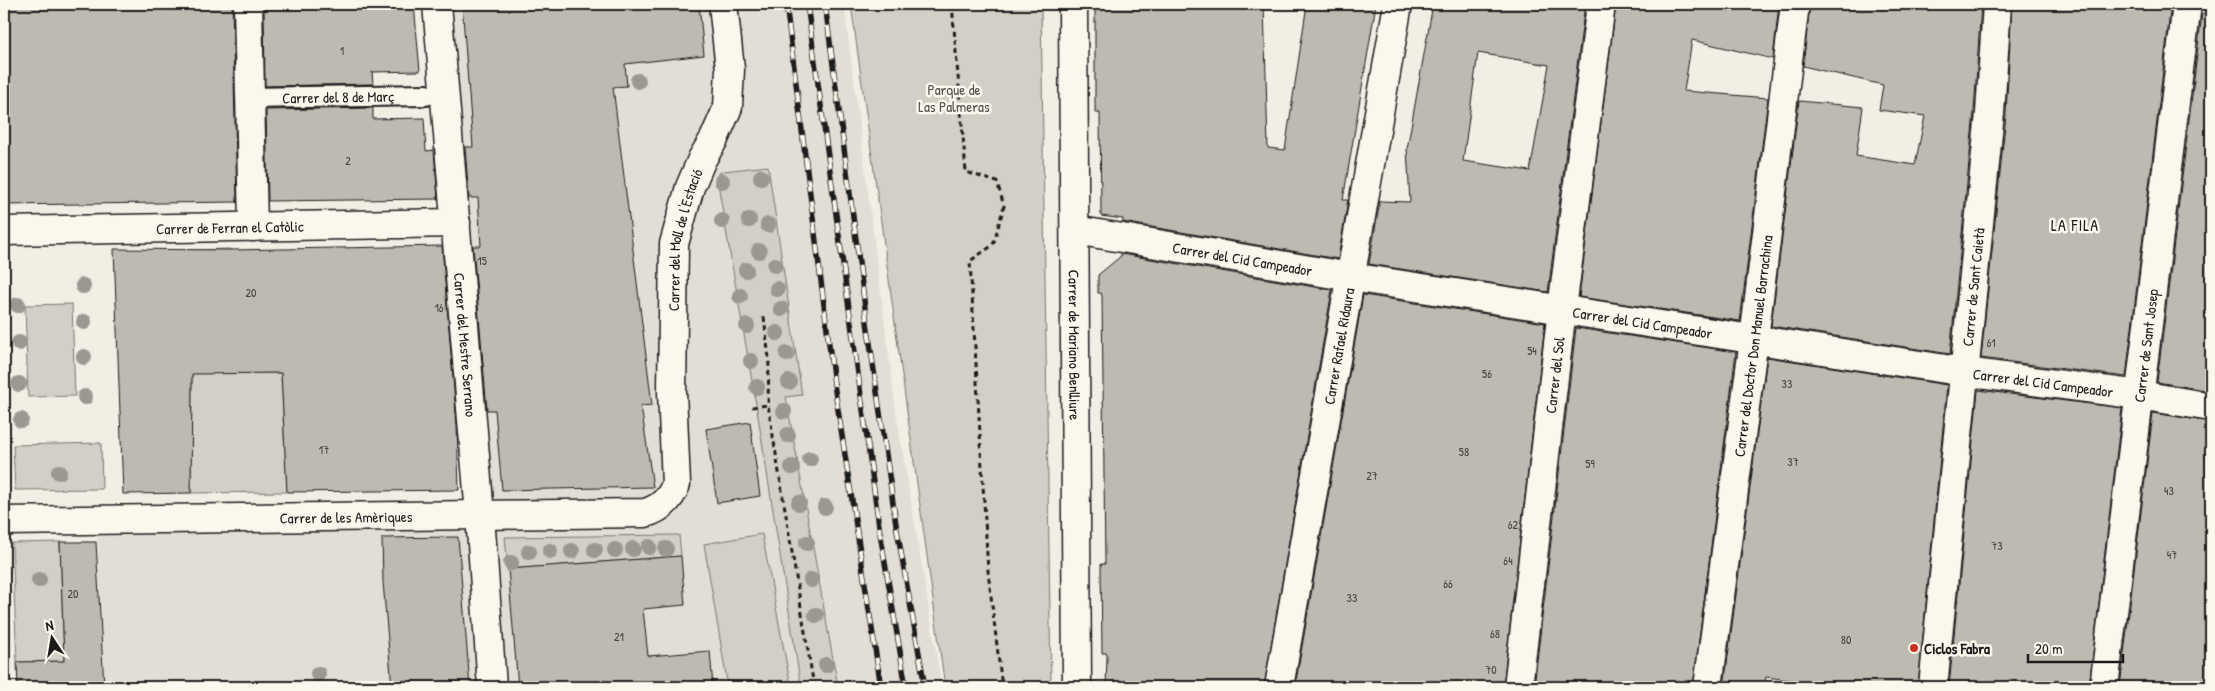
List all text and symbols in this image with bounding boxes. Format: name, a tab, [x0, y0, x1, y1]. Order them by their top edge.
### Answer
house number: 1	[340, 42, 344, 59]
park label: Parque de Las Palmeras	[918, 79, 990, 117]
street label: Carrer del 8 de Març	[282, 85, 394, 108]
house number: 2	[345, 152, 351, 169]
street label: Carrer del Moll de l'Estació	[663, 165, 707, 311]
district label: LA FILA	[2051, 214, 2099, 236]
street label: Carrer de Ferran el Catòlic	[156, 215, 304, 239]
street label: Carrer de Sant Caietà	[1956, 227, 1989, 347]
street label: Carrer del Doctor Don Manuel Barrachina	[1728, 234, 1777, 458]
street label: Carrer del Cid Campeador	[1171, 236, 1314, 281]
house number: 15	[477, 252, 487, 269]
street label: Carrer de Mariano Benlliure	[1064, 270, 1086, 420]
street label: Carrer del Mestre Serrano	[449, 272, 482, 418]
house number: 20	[246, 284, 257, 301]
street label: Carrer Rafael Ridaura	[1318, 286, 1359, 406]
street label: Carrer de Sant Josep	[2128, 287, 2163, 403]
house number: 16	[434, 299, 444, 316]
street label: Carrer del Cid Campeador	[1571, 301, 1714, 343]
house number: 61	[1986, 334, 1996, 351]
street label: Carrer del Sol	[1539, 336, 1569, 415]
house number: 54	[1527, 342, 1537, 359]
street label: Carrer del Cid Campeador	[1972, 363, 2115, 402]
house number: 56	[1482, 365, 1492, 382]
house number: 33	[1782, 375, 1792, 392]
house number: 17	[319, 441, 329, 458]
house number: 58	[1459, 443, 1469, 460]
house number: 37	[1787, 453, 1799, 470]
house number: 59	[1585, 455, 1595, 472]
house number: 27	[1366, 467, 1378, 484]
house number: 43	[2164, 482, 2174, 499]
street label: Carrer de les Amèriques	[279, 505, 413, 528]
house number: 62	[1508, 516, 1519, 533]
house number: 73	[1991, 537, 2003, 554]
house number: 47	[2167, 546, 2177, 563]
house number: 64	[1503, 552, 1513, 569]
house number: 66	[1443, 575, 1453, 592]
house number: 20	[68, 585, 79, 602]
house number: 33	[1347, 589, 1357, 606]
north arrow	[28, 614, 78, 664]
text: N	[44, 615, 55, 635]
house number: 68	[1490, 625, 1500, 642]
house number: 21	[614, 628, 624, 645]
house number: 80	[1841, 631, 1851, 648]
scale bar	[2028, 631, 2122, 663]
place label: Ciclos Fabra	[1924, 638, 1990, 659]
text: 20 m	[2035, 638, 2062, 659]
marker: Ciclos Fabra	[1908, 642, 1920, 654]
house number: 70	[1485, 661, 1497, 678]

